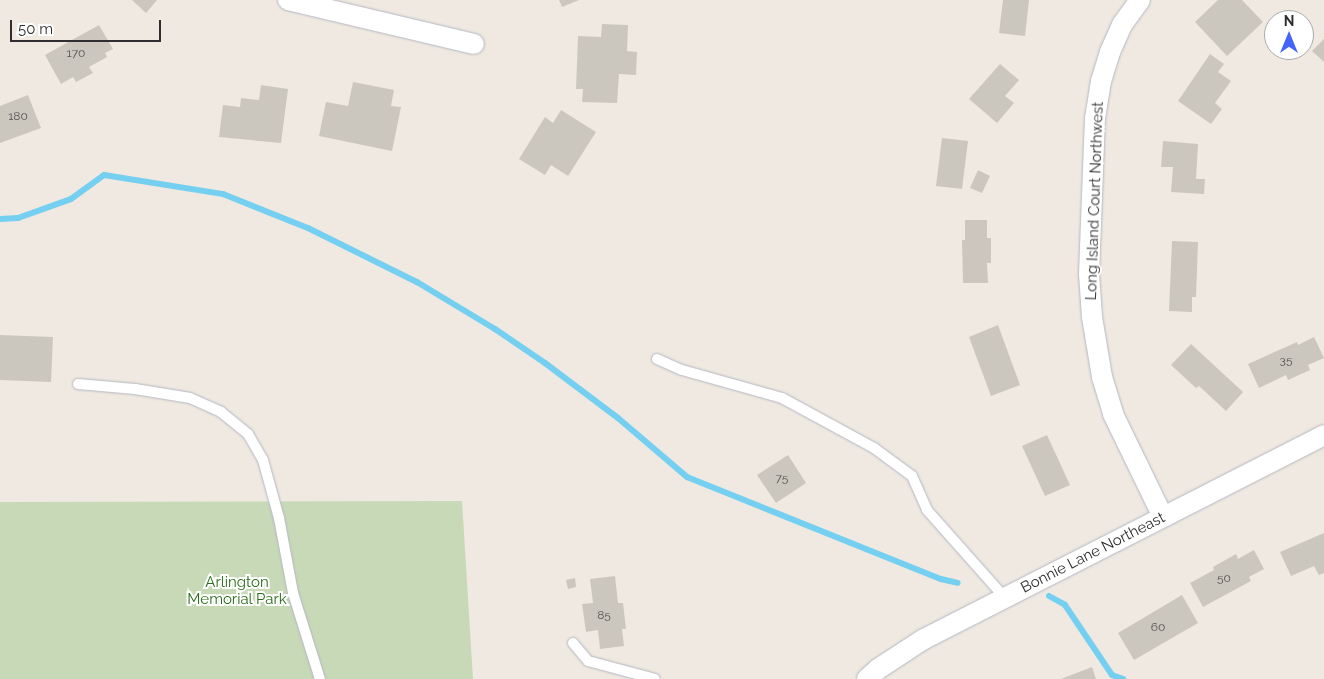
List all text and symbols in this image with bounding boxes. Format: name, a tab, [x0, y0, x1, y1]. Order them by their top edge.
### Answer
scale bar	[12, 10, 164, 42]
north arrow	[1264, 10, 1314, 60]
text: N	[1284, 13, 1294, 29]
text: 50 m	[18, 20, 53, 38]
house number: 170	[67, 47, 85, 61]
street label: Long Island Court Northwest	[1083, 101, 1107, 301]
house number: 180	[8, 110, 28, 124]
house number: 35	[1280, 354, 1292, 368]
house number: 75	[776, 472, 788, 486]
street label: Bonnie Lane Northeast	[1018, 509, 1168, 597]
house number: 50	[1217, 572, 1231, 586]
park label: Arlington Memorial Park	[187, 573, 287, 608]
house number: 85	[597, 609, 611, 623]
house number: 60	[1151, 621, 1165, 635]

